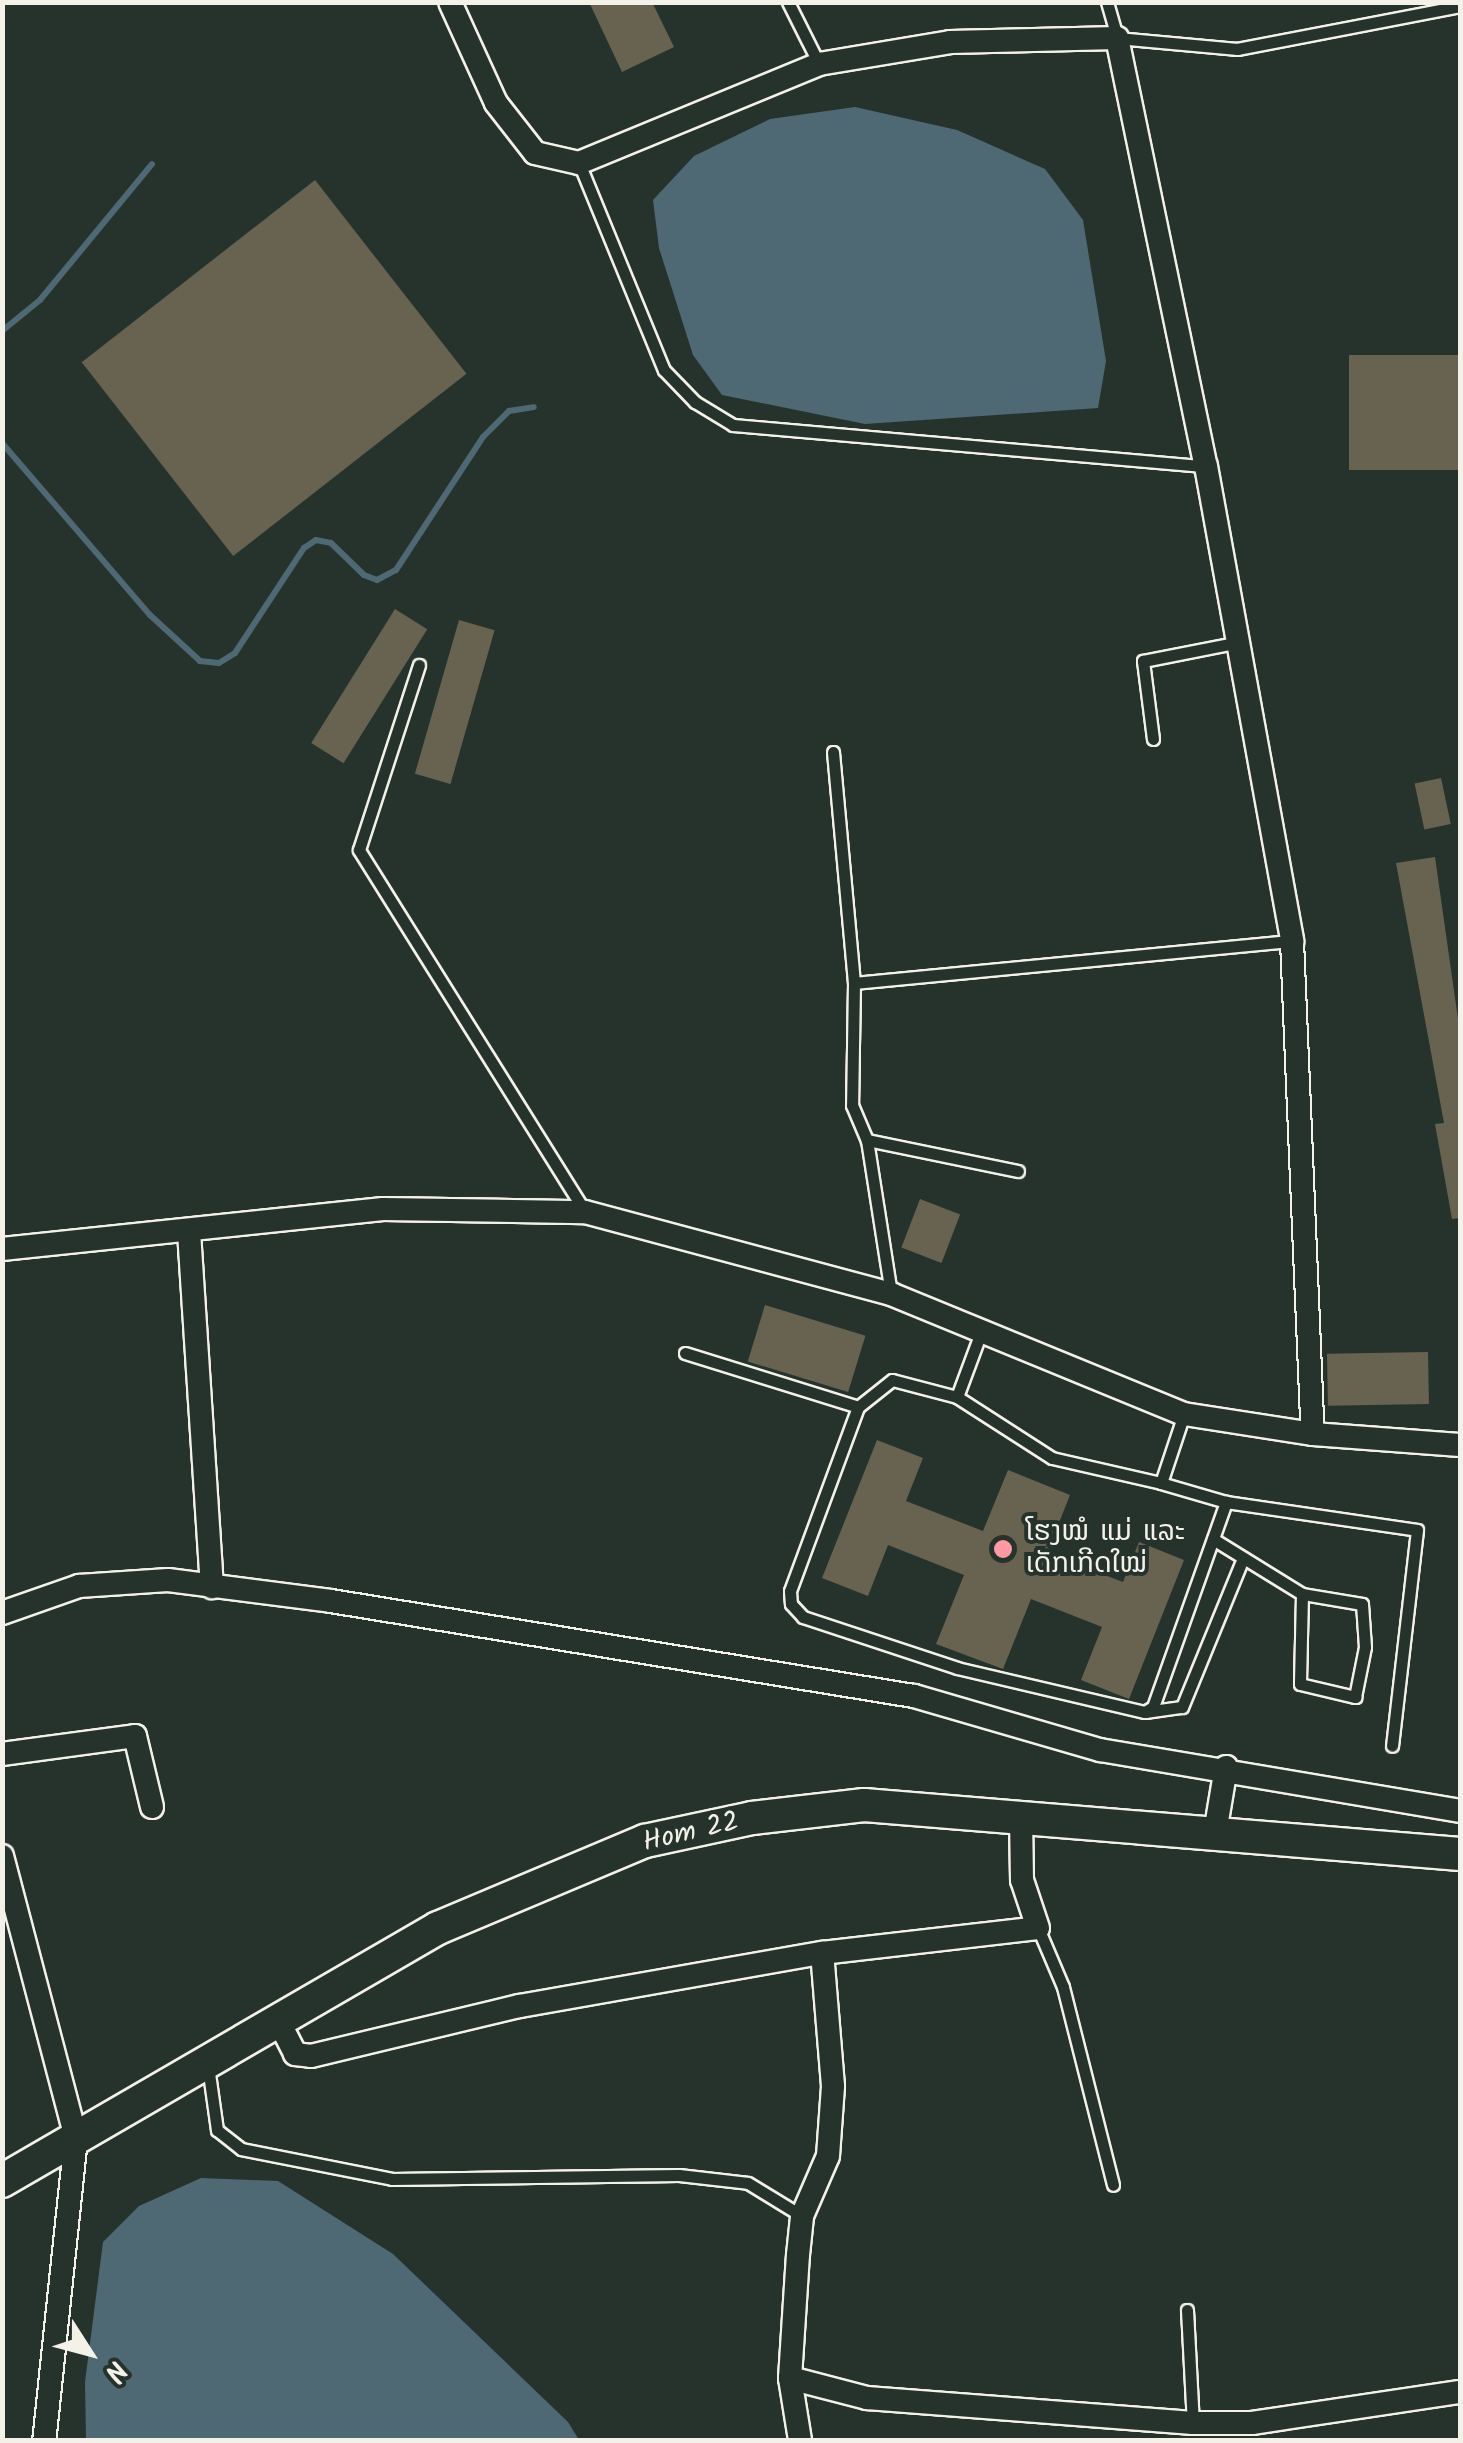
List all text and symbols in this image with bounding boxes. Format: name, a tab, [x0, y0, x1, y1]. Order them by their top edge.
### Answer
place label: ໂຮງໝໍ ແມ່ ແລະ ເດັກເກີດໃໝ່	[1026, 1516, 1185, 1582]
marker: ໂຮງໝໍ ແມ່ ແລະ ເດັກເກີດໃໝ່	[990, 1536, 1016, 1562]
street label: Hom 22	[640, 1806, 742, 1860]
north arrow	[40, 2303, 140, 2403]
text: N	[91, 2351, 138, 2391]

